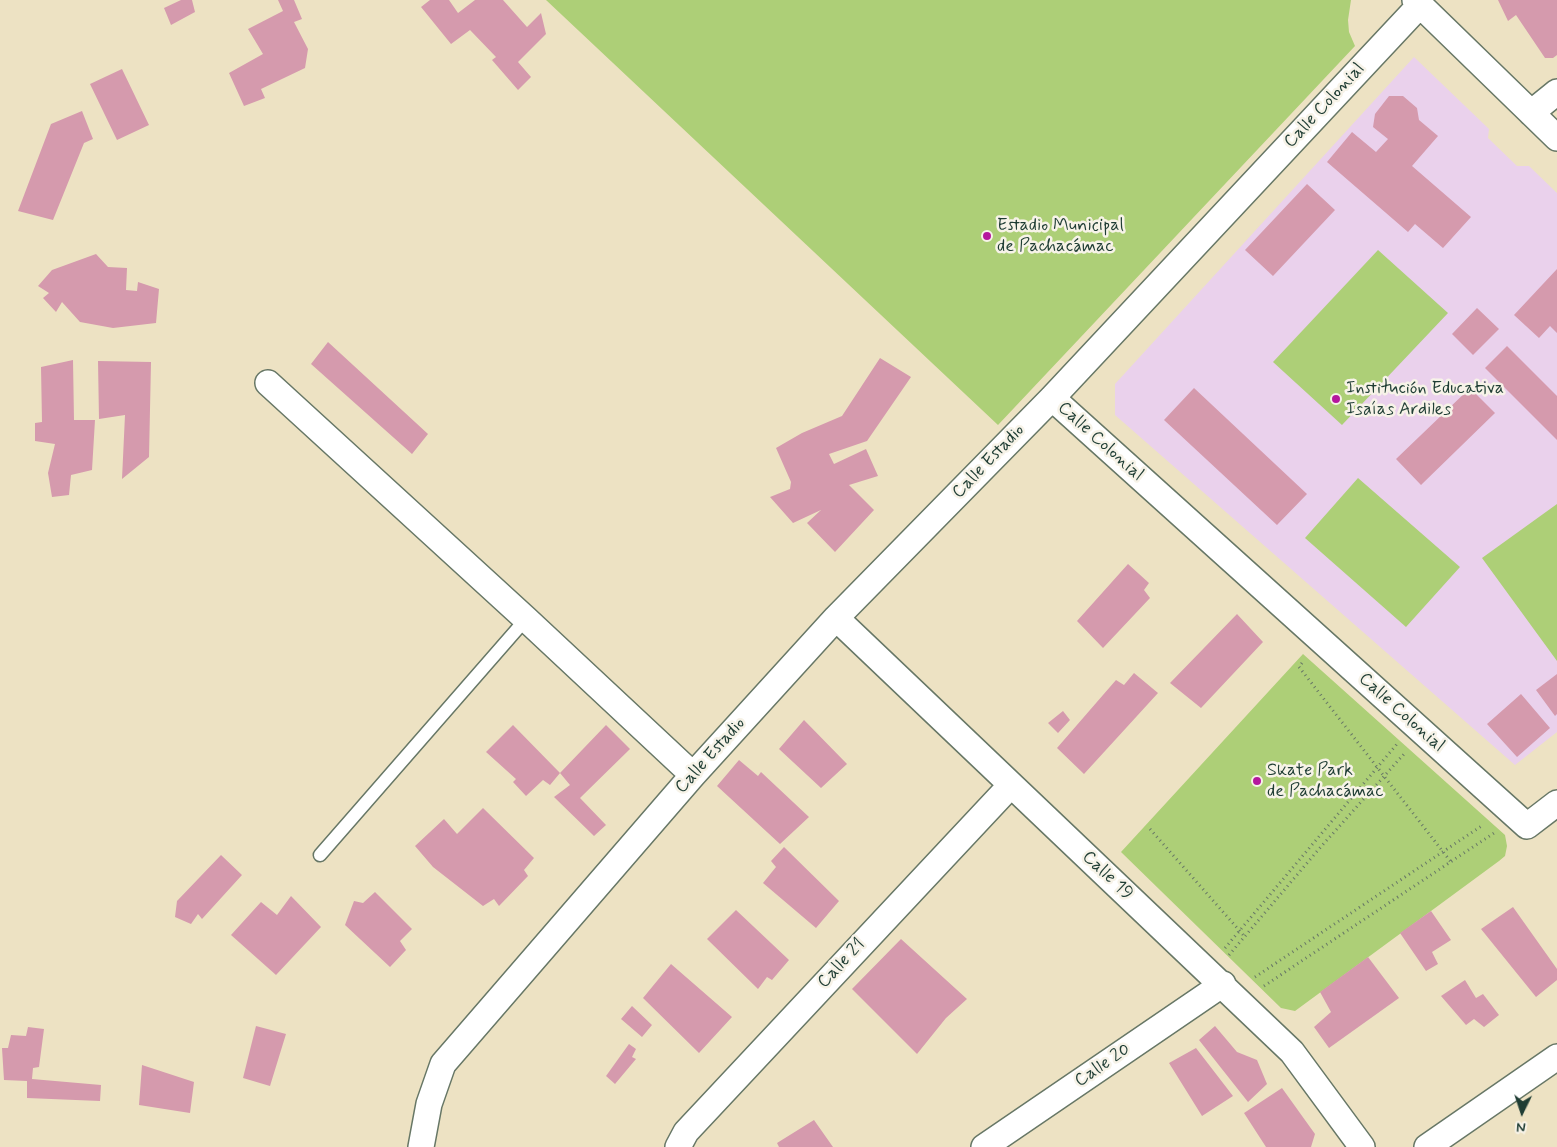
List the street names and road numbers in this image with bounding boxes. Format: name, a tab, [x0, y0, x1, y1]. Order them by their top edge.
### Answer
street label: Calle Colonial	[1280, 59, 1370, 153]
street label: Calle Colonial	[1052, 398, 1148, 486]
street label: Calle Estadio	[948, 420, 1030, 504]
street label: Calle Colonial	[1353, 669, 1449, 757]
street label: Calle Estadio	[671, 714, 751, 798]
street label: Calle 19	[1077, 847, 1137, 905]
street label: Calle 21	[814, 935, 870, 993]
street label: Calle 20	[1071, 1040, 1135, 1092]

